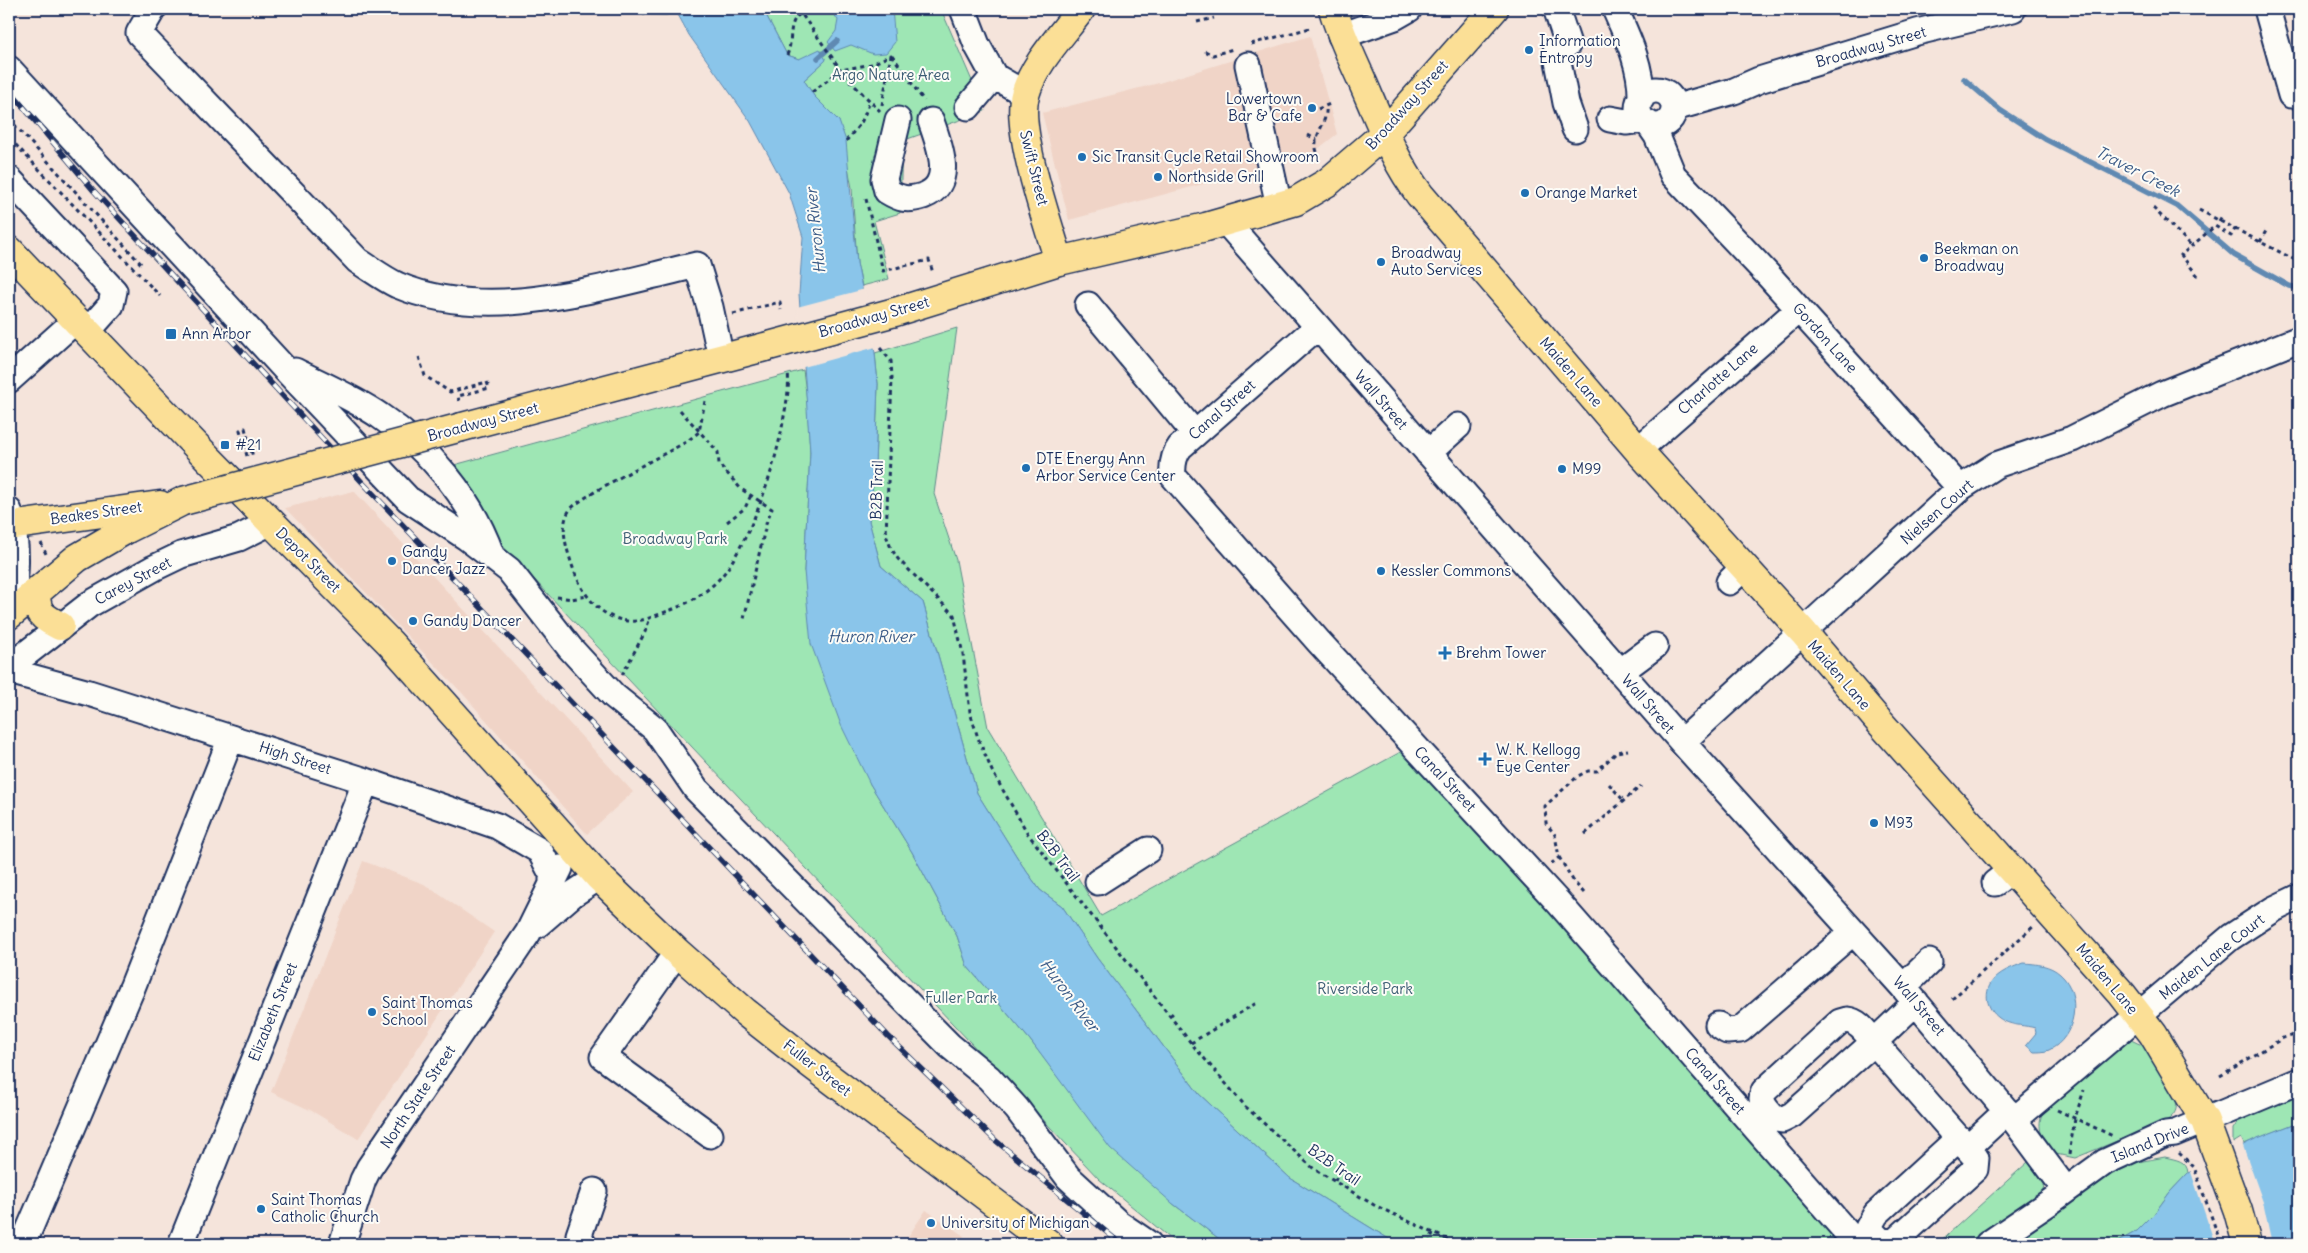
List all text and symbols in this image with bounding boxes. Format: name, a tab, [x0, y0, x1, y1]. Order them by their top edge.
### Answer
street label: Broadway Street	[1813, 22, 1928, 71]
place label: Information Entropy	[1539, 31, 1621, 67]
marker: Information Entropy	[1523, 44, 1535, 56]
street label: Broadway Street	[1361, 56, 1452, 153]
park label: Argo Nature Area	[832, 65, 950, 84]
place label: Lowertown Bar & Cafe	[1226, 89, 1302, 125]
marker: Lowertown Bar & Cafe	[1306, 102, 1318, 114]
street label: Swift Street	[1016, 128, 1053, 207]
water label: Traver Creek	[2093, 141, 2185, 201]
place label: Sic Transit Cycle Retail Showroom	[1092, 147, 1319, 166]
marker: Sic Transit Cycle Retail Showroom	[1076, 151, 1088, 163]
place label: Northside Grill	[1168, 167, 1264, 186]
marker: Northside Grill	[1152, 171, 1164, 183]
place label: Orange Market	[1535, 183, 1637, 202]
water label: Huron River	[800, 185, 829, 275]
marker: Orange Market	[1519, 187, 1531, 199]
place label: Beekman on Broadway	[1934, 239, 2019, 275]
place label: Broadway Auto Services	[1391, 243, 1482, 279]
marker: Beekman on Broadway	[1918, 252, 1930, 264]
marker: Broadway Auto Services	[1375, 256, 1387, 268]
street label: Broadway Street	[816, 292, 931, 341]
street label: Gordon Lane	[1789, 299, 1862, 377]
place label: Ann Arbor	[182, 324, 251, 343]
marker: Ann Arbor	[164, 327, 178, 341]
street label: Maiden Lane	[1536, 333, 1607, 411]
street label: Charlotte Lane	[1674, 339, 1762, 419]
street label: Wall Street	[1351, 366, 1412, 433]
street label: Canal Street	[1184, 375, 1259, 444]
street label: Broadway Street	[425, 398, 540, 445]
place label: #21	[235, 435, 261, 454]
marker: #21	[219, 439, 231, 451]
place label: DTE Energy Ann Arbor Service Center	[1036, 449, 1176, 485]
place label: M99	[1572, 459, 1601, 478]
street label: B2B Trail	[866, 460, 887, 520]
marker: DTE Energy Ann Arbor Service Center	[1020, 462, 1032, 474]
marker: M99	[1556, 463, 1568, 475]
street label: Nielsen Court	[1896, 475, 1977, 548]
street label: Beakes Street	[49, 497, 143, 528]
street label: Depot Street	[272, 523, 345, 596]
park label: Broadway Park	[623, 529, 728, 548]
place label: Gandy Dancer Jazz	[402, 542, 486, 578]
street label: Carey Street	[91, 552, 174, 609]
marker: Gandy Dancer Jazz	[386, 555, 398, 567]
place label: Kessler Commons	[1391, 561, 1511, 580]
marker: Kessler Commons	[1375, 565, 1387, 577]
place label: Gandy Dancer	[423, 611, 521, 630]
marker: Gandy Dancer	[407, 615, 419, 627]
water label: Huron River	[828, 626, 916, 646]
street label: Maiden Lane	[1804, 636, 1875, 714]
place label: Brehm Tower	[1456, 643, 1546, 662]
marker: Brehm Tower	[1438, 646, 1452, 660]
street label: Wall Street	[1618, 670, 1679, 737]
street label: High Street	[257, 737, 334, 778]
place label: W. K. Kellogg Eye Center	[1496, 740, 1581, 776]
street label: Canal Street	[1410, 742, 1480, 815]
marker: W. K. Kellogg Eye Center	[1478, 752, 1492, 766]
place label: M93	[1884, 813, 1913, 832]
marker: M93	[1868, 817, 1880, 829]
street label: B2B Trail	[1033, 826, 1084, 885]
street label: Maiden Lane Court	[2155, 910, 2268, 1004]
street label: Maiden Lane	[2072, 939, 2142, 1018]
water label: Huron River	[1036, 955, 1105, 1037]
street label: Elizabeth Street	[244, 960, 301, 1064]
street label: Wall Street	[1889, 972, 1950, 1039]
park label: Riverside Park	[1317, 979, 1413, 998]
park label: Fuller Park	[925, 988, 997, 1007]
place label: Saint Thomas School	[382, 993, 473, 1029]
marker: Saint Thomas School	[366, 1006, 378, 1018]
street label: Fuller Street	[779, 1035, 855, 1100]
street label: North State Street	[376, 1042, 459, 1152]
street label: Canal Street	[1681, 1043, 1750, 1118]
street label: Island Drive	[2108, 1118, 2191, 1167]
street label: B2B Trail	[1304, 1140, 1364, 1189]
place label: Saint Thomas Catholic Church	[271, 1190, 379, 1226]
marker: Saint Thomas Catholic Church	[255, 1203, 267, 1215]
place label: University of Michigan	[941, 1213, 1090, 1232]
marker: University of Michigan	[925, 1217, 937, 1229]

